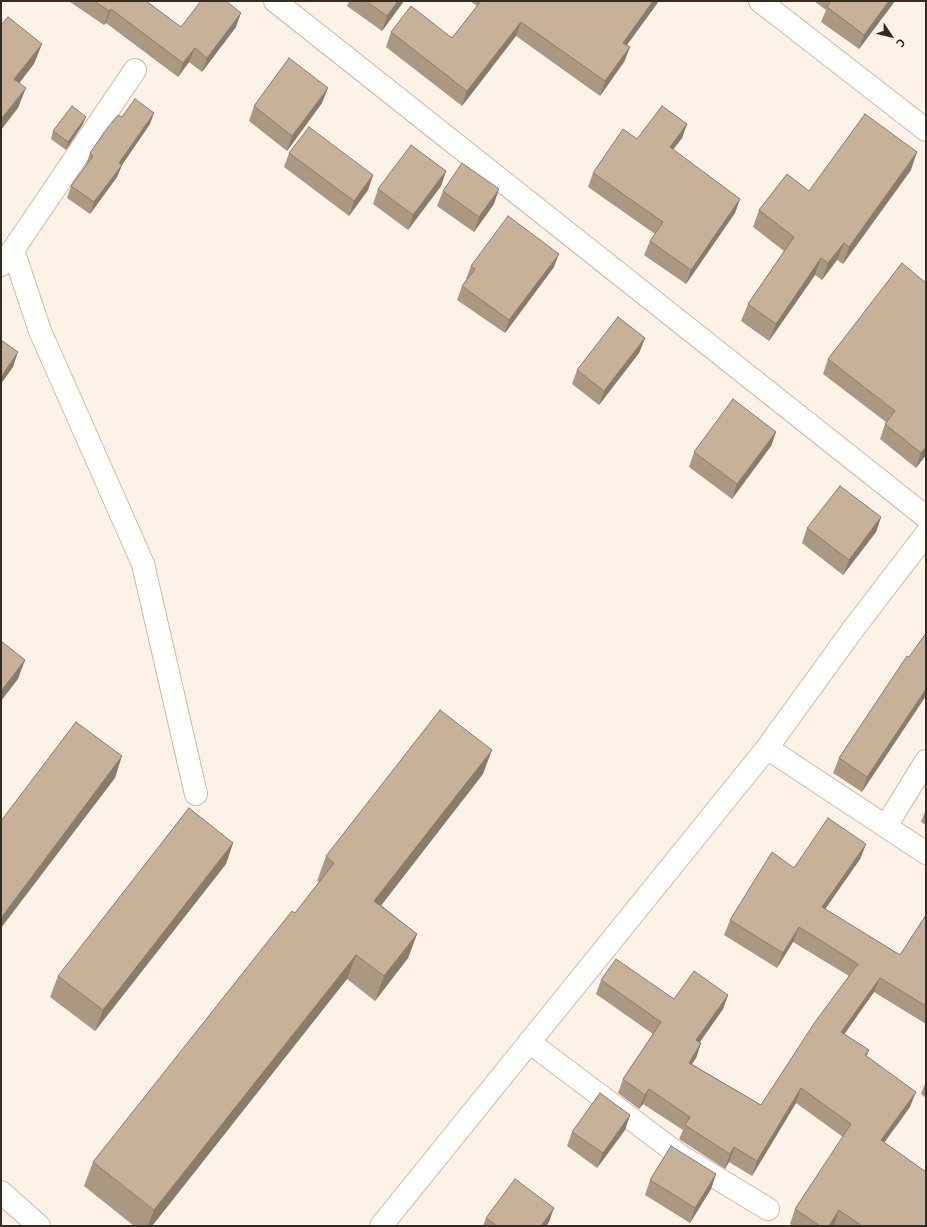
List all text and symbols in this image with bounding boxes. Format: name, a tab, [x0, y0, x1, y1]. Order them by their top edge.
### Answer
north arrow	[871, 16, 911, 56]
text: С	[893, 36, 909, 50]

